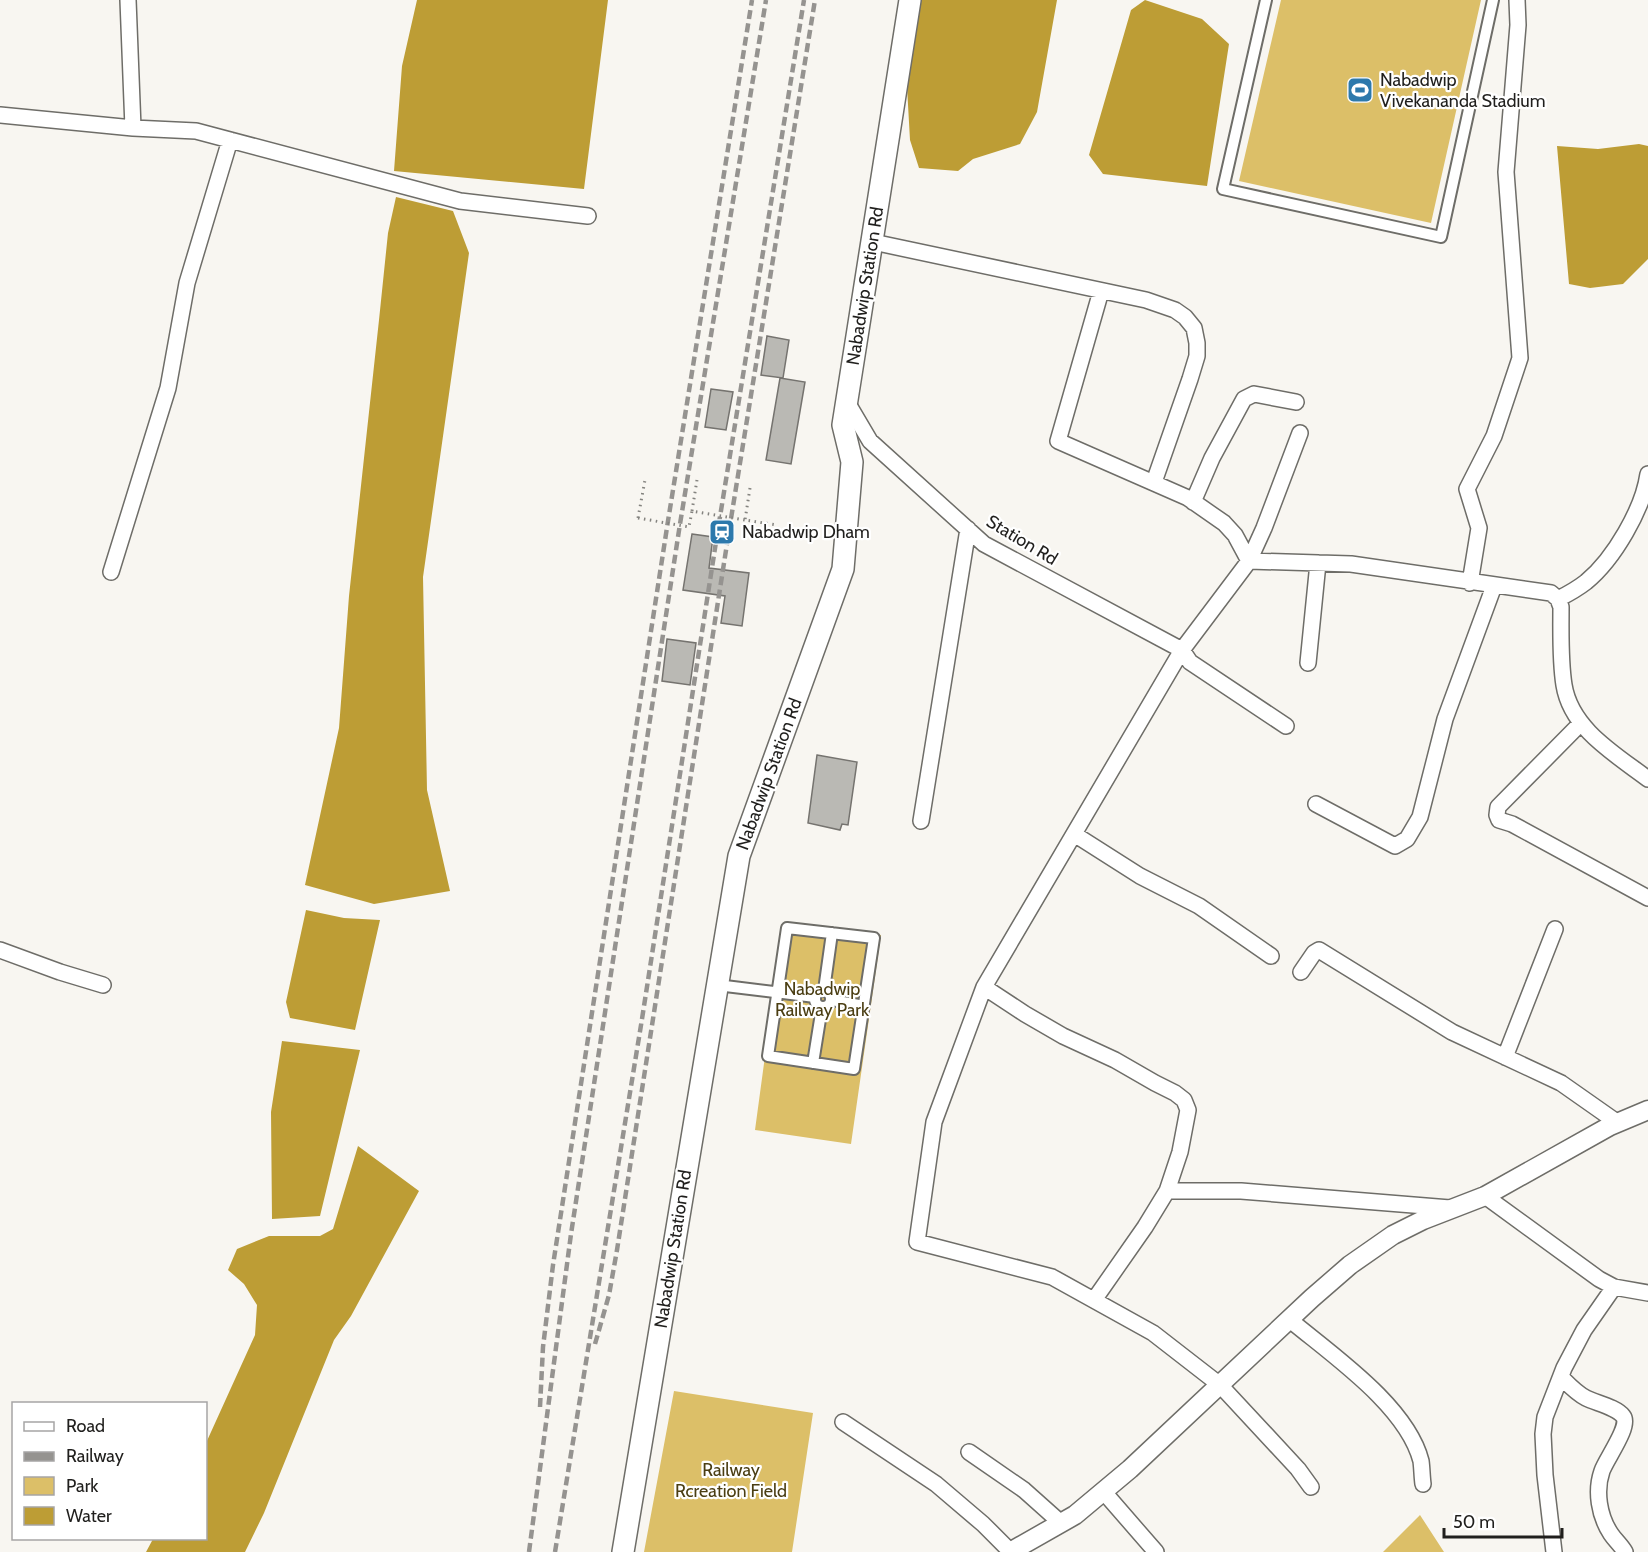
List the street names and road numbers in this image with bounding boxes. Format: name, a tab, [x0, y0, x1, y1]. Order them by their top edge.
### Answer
street label: Nabadwip Station Rd	[842, 205, 888, 367]
street label: Station Rd	[982, 510, 1062, 570]
street label: Nabadwip Station Rd	[731, 695, 807, 853]
street label: Nabadwip Station Rd	[650, 1168, 696, 1330]

